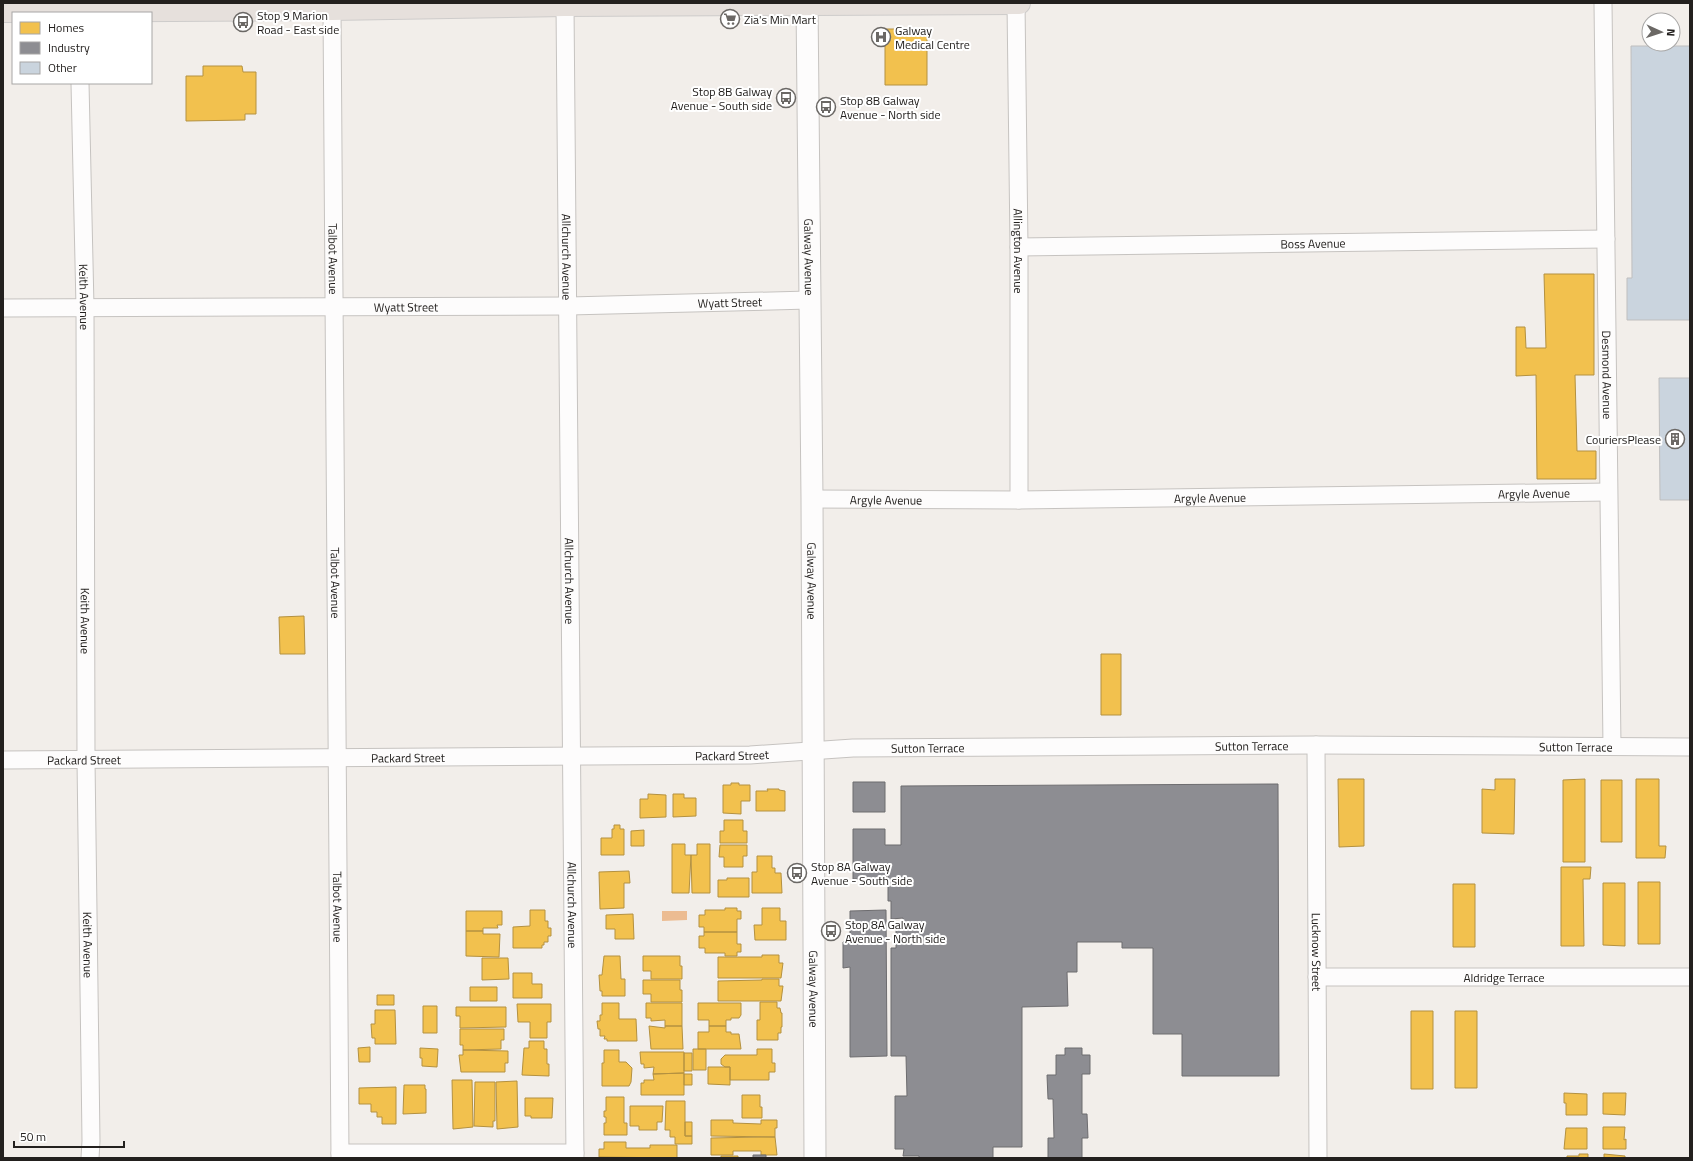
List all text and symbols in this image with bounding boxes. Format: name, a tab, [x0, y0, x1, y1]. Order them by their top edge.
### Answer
place label: Stop 9 Marion Road - East side	[257, 6, 339, 39]
supermarket icon: Zia's Min Mart	[719, 8, 741, 30]
place label: Zia's Min Mart	[744, 10, 817, 29]
bus stop icon: Stop 9 Marion Road - East side	[232, 11, 254, 33]
legend	[12, 12, 152, 84]
north arrow	[1641, 12, 1681, 52]
text: Homes	[48, 18, 84, 37]
place label: Galway Medical Centre	[895, 21, 970, 54]
hospital icon: Galway Medical Centre	[870, 26, 892, 48]
text: N	[1663, 28, 1679, 37]
text: Industry	[48, 38, 90, 57]
text: Other	[48, 58, 77, 77]
place label: Stop 8B Galway Avenue - South side	[671, 82, 772, 115]
bus stop icon: Stop 8B Galway Avenue - South side	[775, 87, 797, 109]
place label: Stop 8B Galway Avenue - North side	[840, 91, 941, 124]
bus stop icon: Stop 8B Galway Avenue - North side	[815, 96, 837, 118]
street label: Allington Avenue	[1009, 208, 1029, 294]
street label: Allchurch Avenue	[557, 214, 577, 300]
street label: Galway Avenue	[800, 218, 819, 296]
street label: Talbot Avenue	[324, 223, 343, 295]
street label: Boss Avenue	[1280, 233, 1346, 253]
street label: Keith Avenue	[75, 264, 95, 330]
street label: Wyatt Street	[698, 292, 763, 312]
street label: Wyatt Street	[374, 297, 439, 316]
street label: Desmond Avenue	[1597, 330, 1618, 419]
building icon: CouriersPlease	[1664, 428, 1686, 450]
place label: CouriersPlease	[1586, 430, 1661, 449]
street label: Argyle Avenue	[1498, 483, 1570, 503]
street label: Argyle Avenue	[1174, 487, 1246, 507]
street label: Argyle Avenue	[850, 490, 922, 509]
street label: Allchurch Avenue	[560, 538, 580, 624]
street label: Galway Avenue	[803, 542, 822, 620]
street label: Talbot Avenue	[326, 547, 346, 619]
street label: Keith Avenue	[76, 588, 95, 654]
street label: Sutton Terrace	[1215, 736, 1289, 755]
street label: Sutton Terrace	[1539, 737, 1613, 756]
street label: Sutton Terrace	[891, 738, 965, 757]
street label: Packard Street	[695, 744, 770, 765]
street label: Packard Street	[371, 748, 446, 767]
street label: Packard Street	[47, 750, 122, 769]
place label: Stop 8A Galway Avenue - South side	[811, 857, 912, 890]
street label: Allchurch Avenue	[563, 862, 583, 948]
bus stop icon: Stop 8A Galway Avenue - South side	[786, 862, 808, 884]
street label: Talbot Avenue	[329, 871, 348, 943]
street label: Keith Avenue	[78, 912, 98, 978]
street label: Lucknow Street	[1307, 913, 1327, 992]
place label: Stop 8A Galway Avenue - North side	[845, 915, 946, 948]
bus stop icon: Stop 8A Galway Avenue - North side	[820, 920, 842, 942]
street label: Galway Avenue	[805, 950, 824, 1028]
street label: Aldridge Terrace	[1463, 968, 1545, 987]
scale bar	[14, 1123, 124, 1149]
text: 50 m	[20, 1127, 46, 1146]

